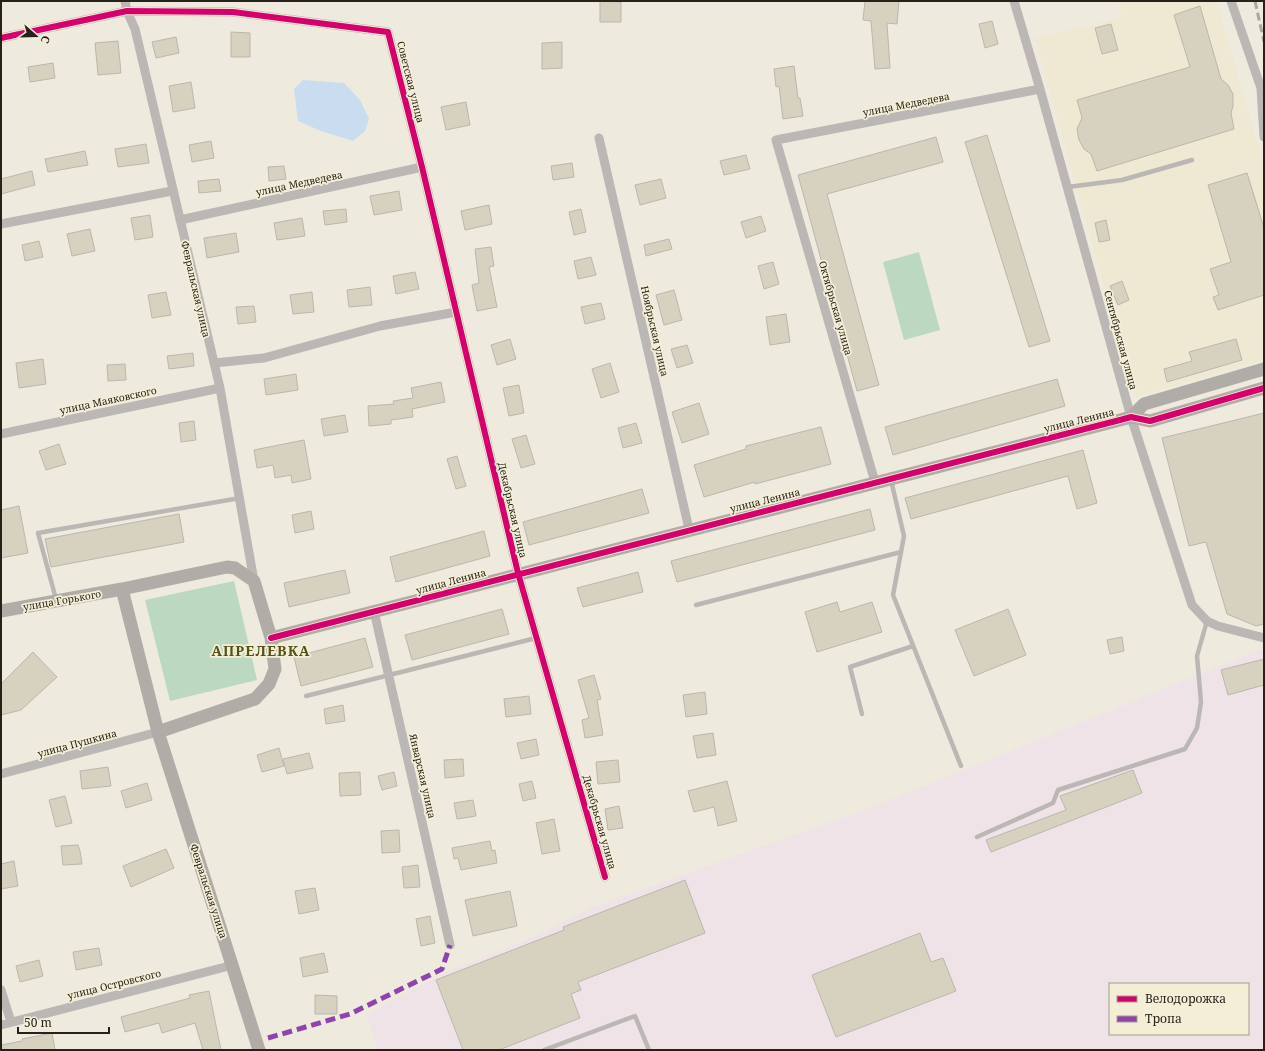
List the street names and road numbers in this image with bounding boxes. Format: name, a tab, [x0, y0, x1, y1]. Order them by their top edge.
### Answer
street label: Советская улица	[394, 40, 428, 125]
street label: улица Медведева	[861, 89, 951, 119]
street label: улица Медведева	[254, 167, 344, 199]
street label: Февральская улица	[178, 239, 214, 339]
street label: Октябрьская улица	[816, 259, 856, 357]
street label: Ноябрьская улица	[638, 284, 672, 378]
street label: Сентябрьская улица	[1101, 289, 1141, 392]
street label: улица Маяковского	[58, 383, 158, 417]
street label: улица Ленина	[1042, 404, 1116, 436]
street label: Декабрьская улица	[495, 461, 531, 559]
street label: улица Ленина	[728, 484, 802, 516]
street label: улица Ленина	[414, 565, 488, 597]
street label: улица Горького	[22, 586, 102, 614]
street label: улица Пушкина	[36, 726, 118, 760]
street label: Январская улица	[406, 731, 440, 820]
street label: Декабрьская улица	[580, 773, 620, 871]
street label: Февральская улица	[187, 842, 231, 940]
street label: улица Островского	[66, 966, 162, 1002]

